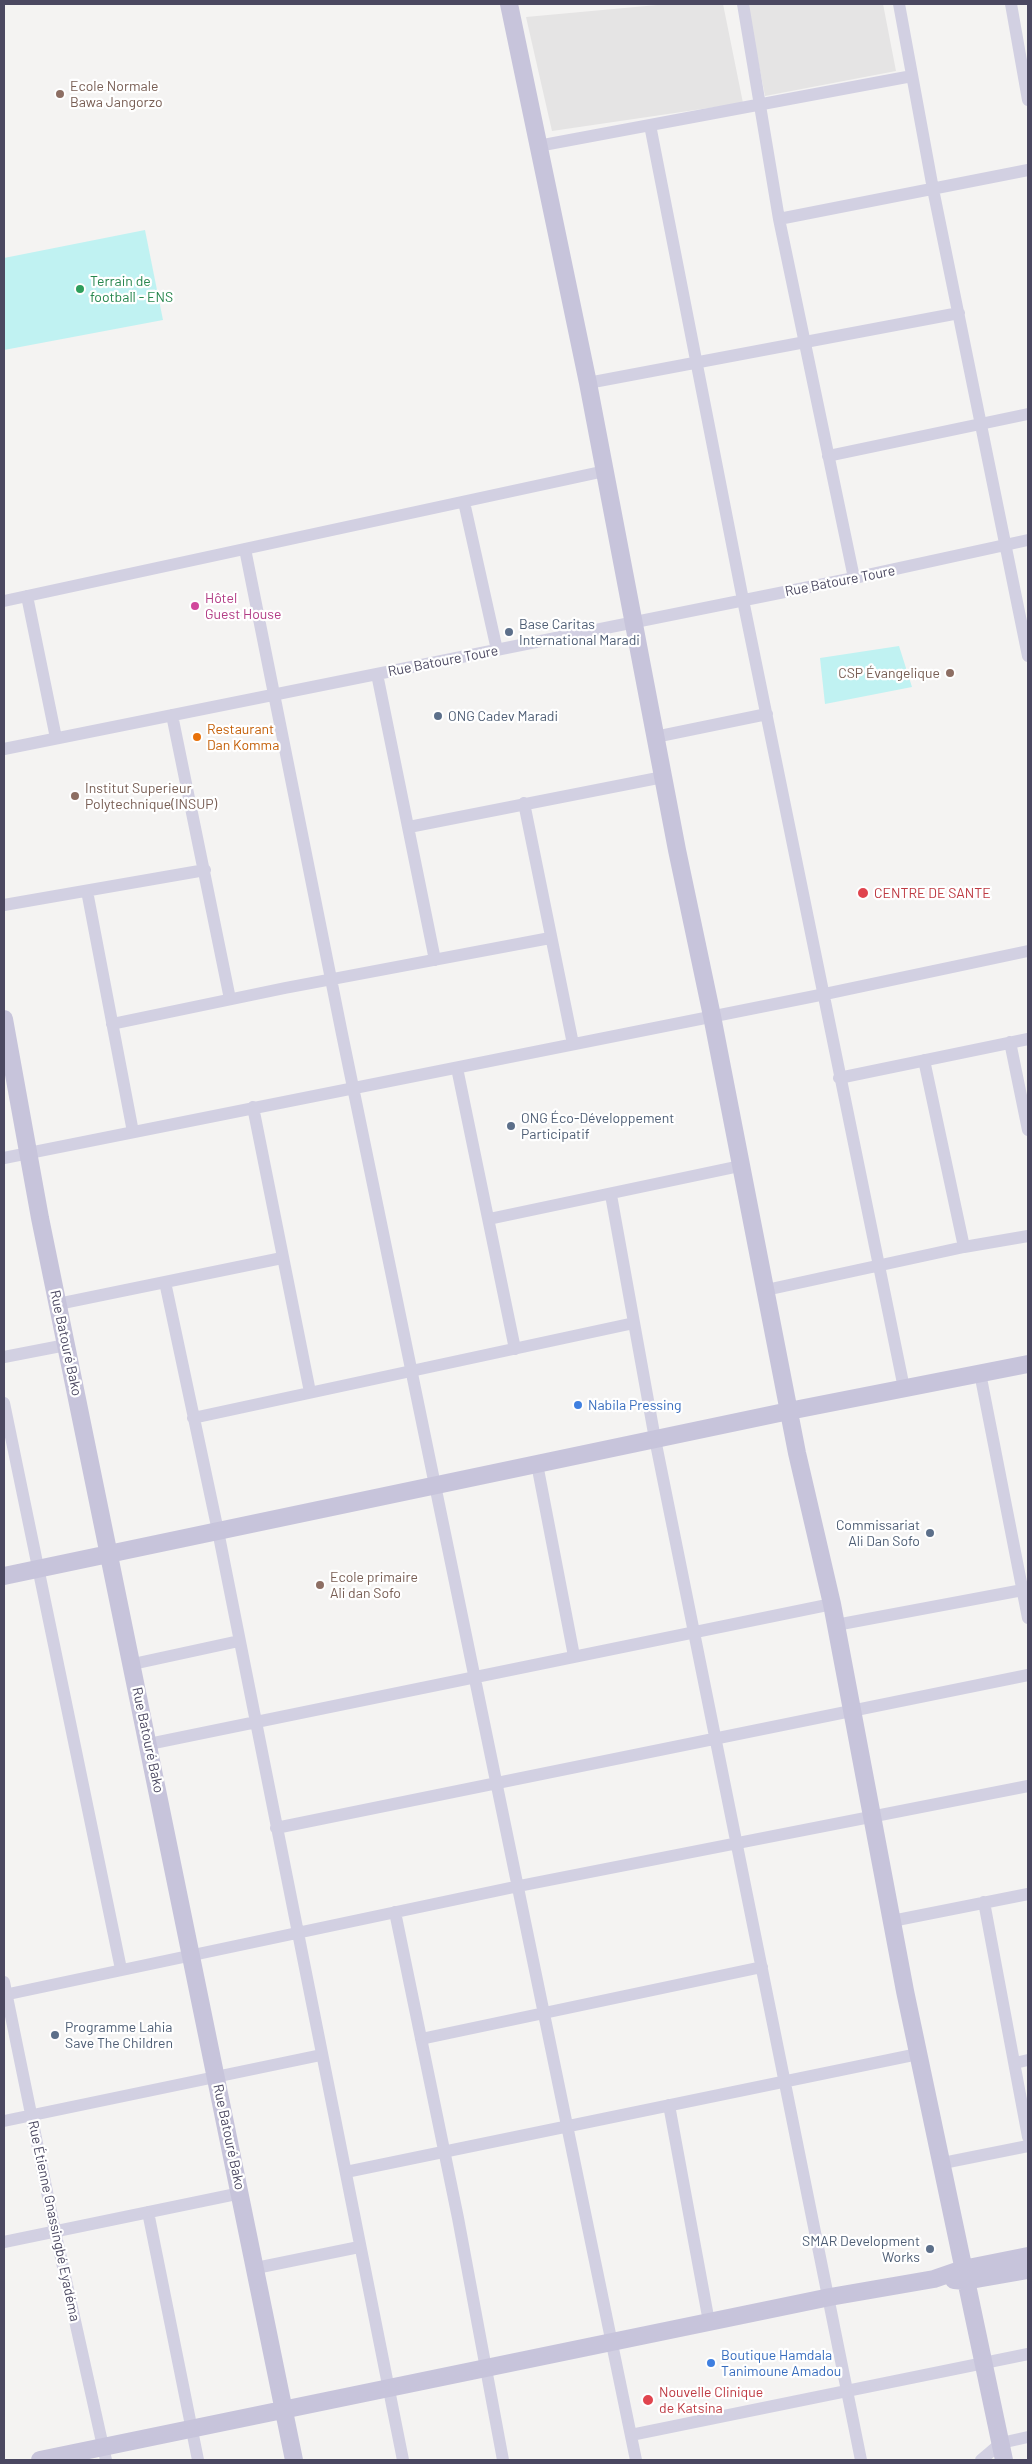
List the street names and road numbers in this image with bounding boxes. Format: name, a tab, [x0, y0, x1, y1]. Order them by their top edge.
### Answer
street label: Rue Batoure Toure	[783, 562, 897, 600]
street label: Rue Batoure Toure	[386, 642, 500, 680]
street label: Rue Batouré Bako	[47, 1289, 85, 1397]
street label: Rue Batouré Bako	[129, 1686, 167, 1794]
street label: Rue Batouré Bako	[210, 2083, 248, 2191]
street label: Rue Étienne Gnassingbé Eyadéma	[24, 2119, 84, 2323]

